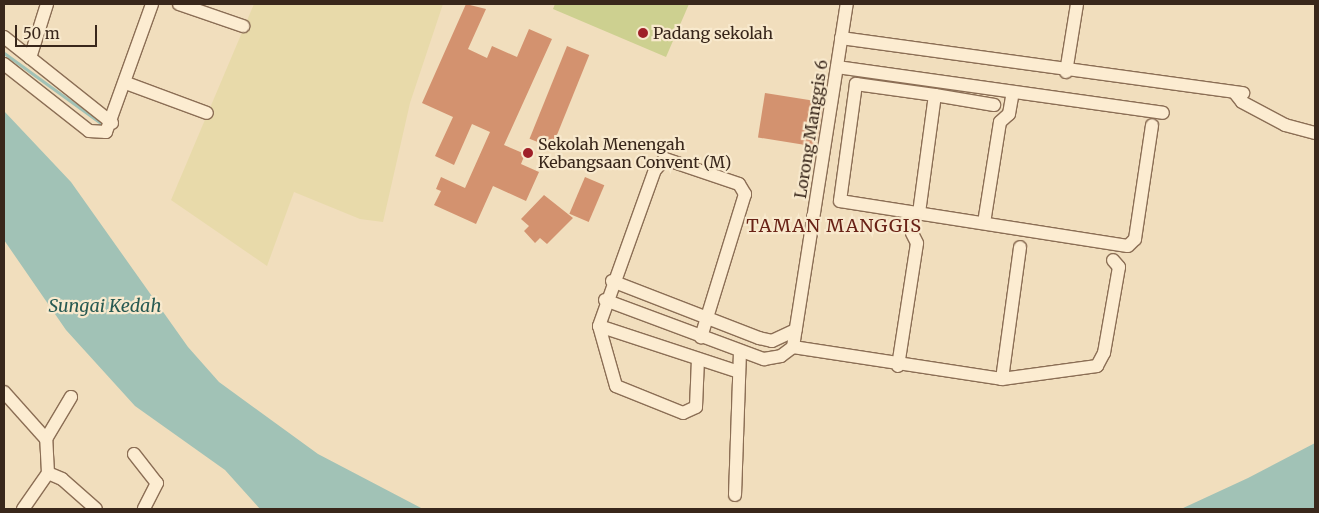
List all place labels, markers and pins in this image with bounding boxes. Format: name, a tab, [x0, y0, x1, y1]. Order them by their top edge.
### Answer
place label: Padang sekolah	[653, 23, 773, 43]
marker: Padang sekolah	[637, 27, 649, 39]
place label: Sekolah Menengah Kebangsaan Convent (M)	[538, 134, 731, 172]
marker: Sekolah Menengah Kebangsaan Convent (M)	[522, 147, 534, 159]

